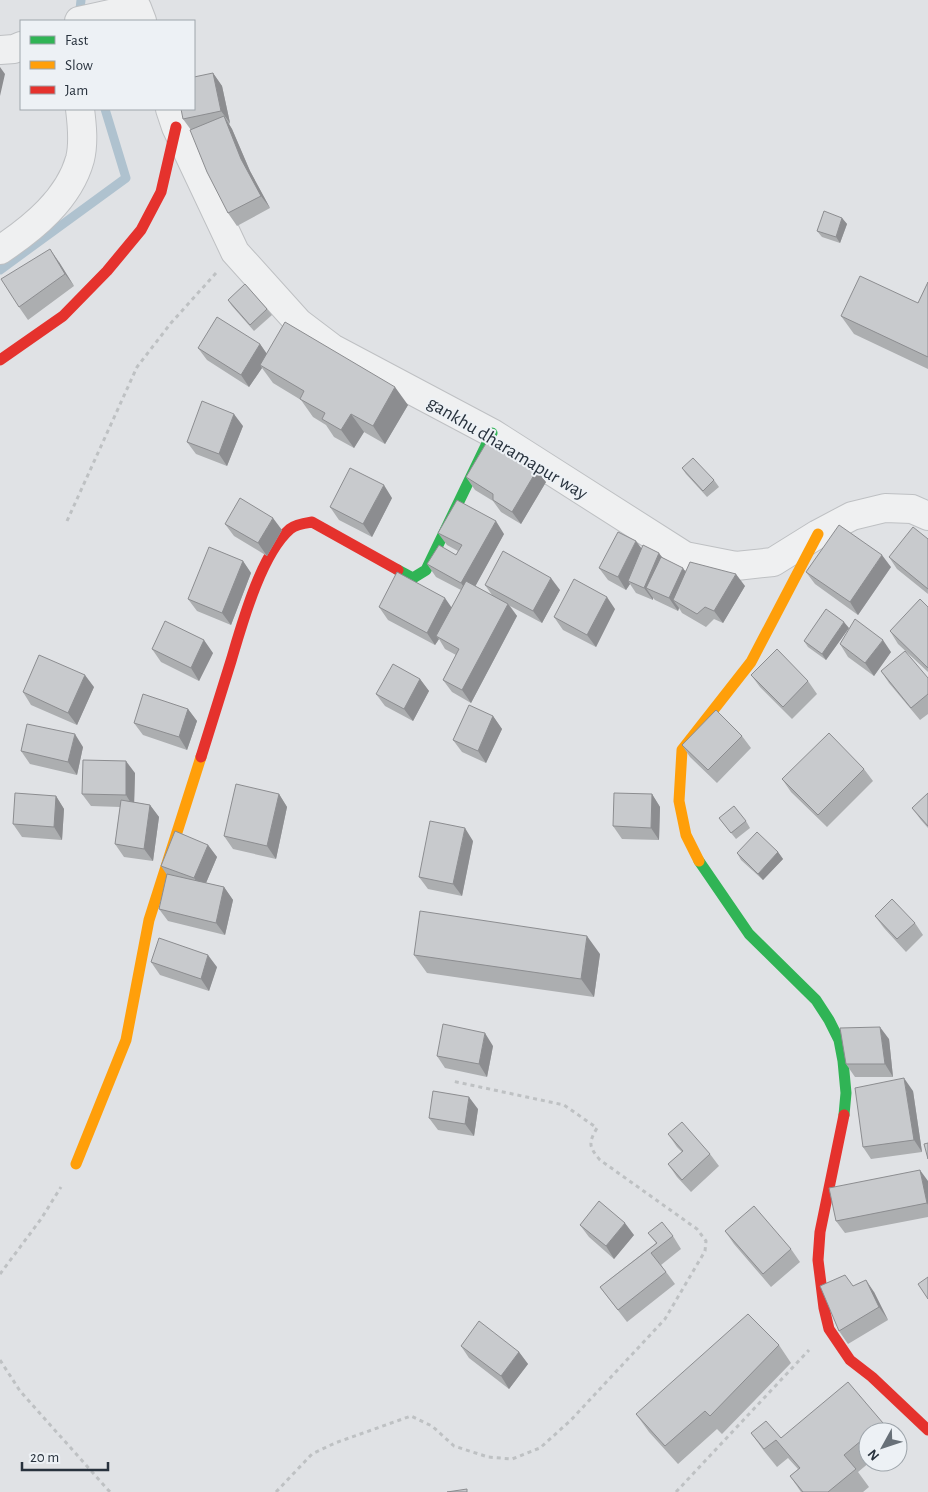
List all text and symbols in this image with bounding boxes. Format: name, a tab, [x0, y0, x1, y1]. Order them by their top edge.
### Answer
legend	[20, 20, 195, 110]
text: Fast	[65, 33, 89, 48]
text: Slow	[65, 58, 93, 73]
text: Jam	[65, 83, 88, 98]
street label: gankhu dharamapur way	[424, 393, 591, 504]
north arrow	[858, 1422, 908, 1472]
scale bar	[22, 1440, 109, 1472]
text: N	[865, 1446, 882, 1463]
text: 20 m	[30, 1450, 59, 1465]

